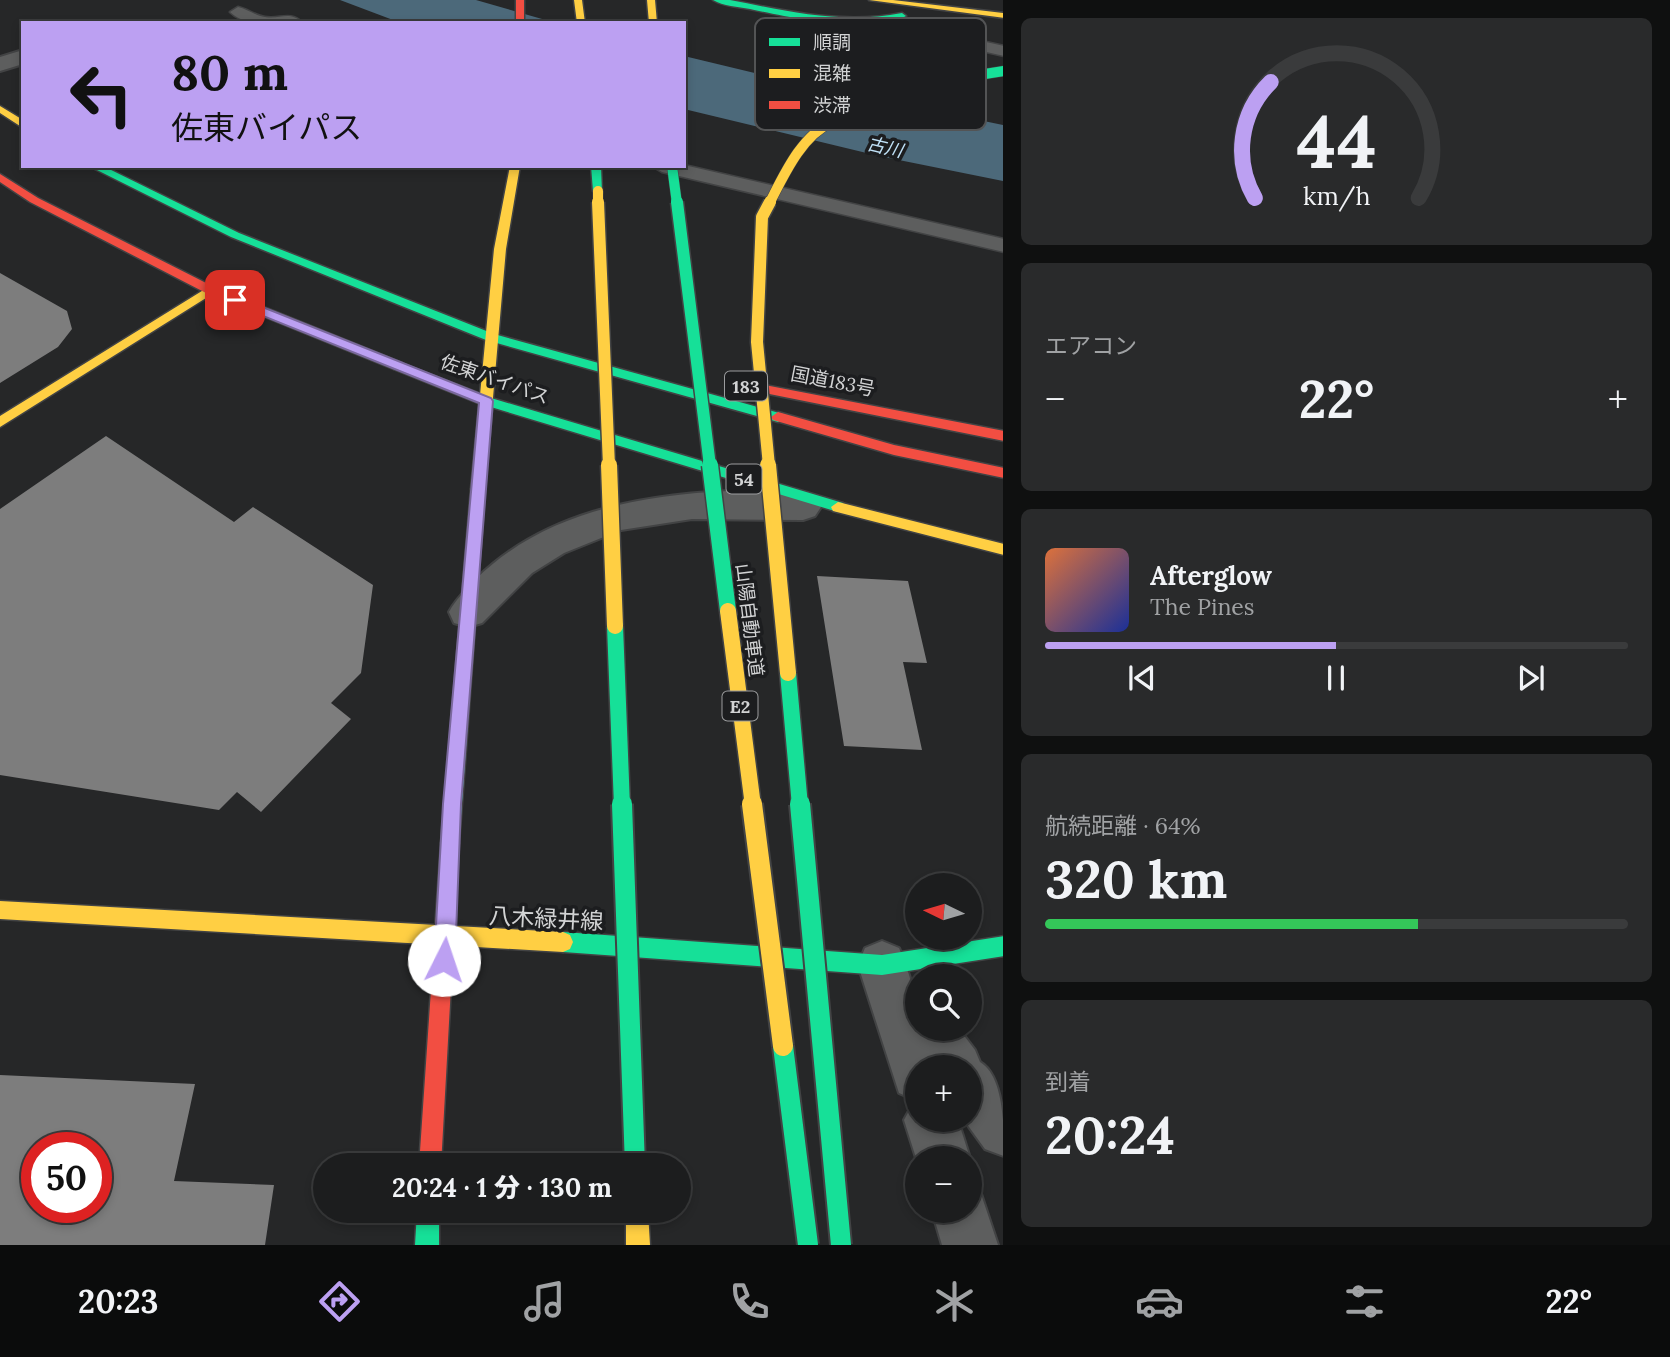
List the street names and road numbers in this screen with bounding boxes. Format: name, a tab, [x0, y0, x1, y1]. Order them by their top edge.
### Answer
street label: 佐東バイパス	[437, 349, 553, 409]
street label: 国道183号	[789, 361, 877, 401]
road number: 183	[725, 372, 767, 400]
road number: 54	[726, 464, 762, 494]
street label: 山陽自動車道	[731, 562, 769, 678]
road number: E2	[722, 692, 758, 720]
street label: 八木緑井線	[488, 901, 604, 935]

